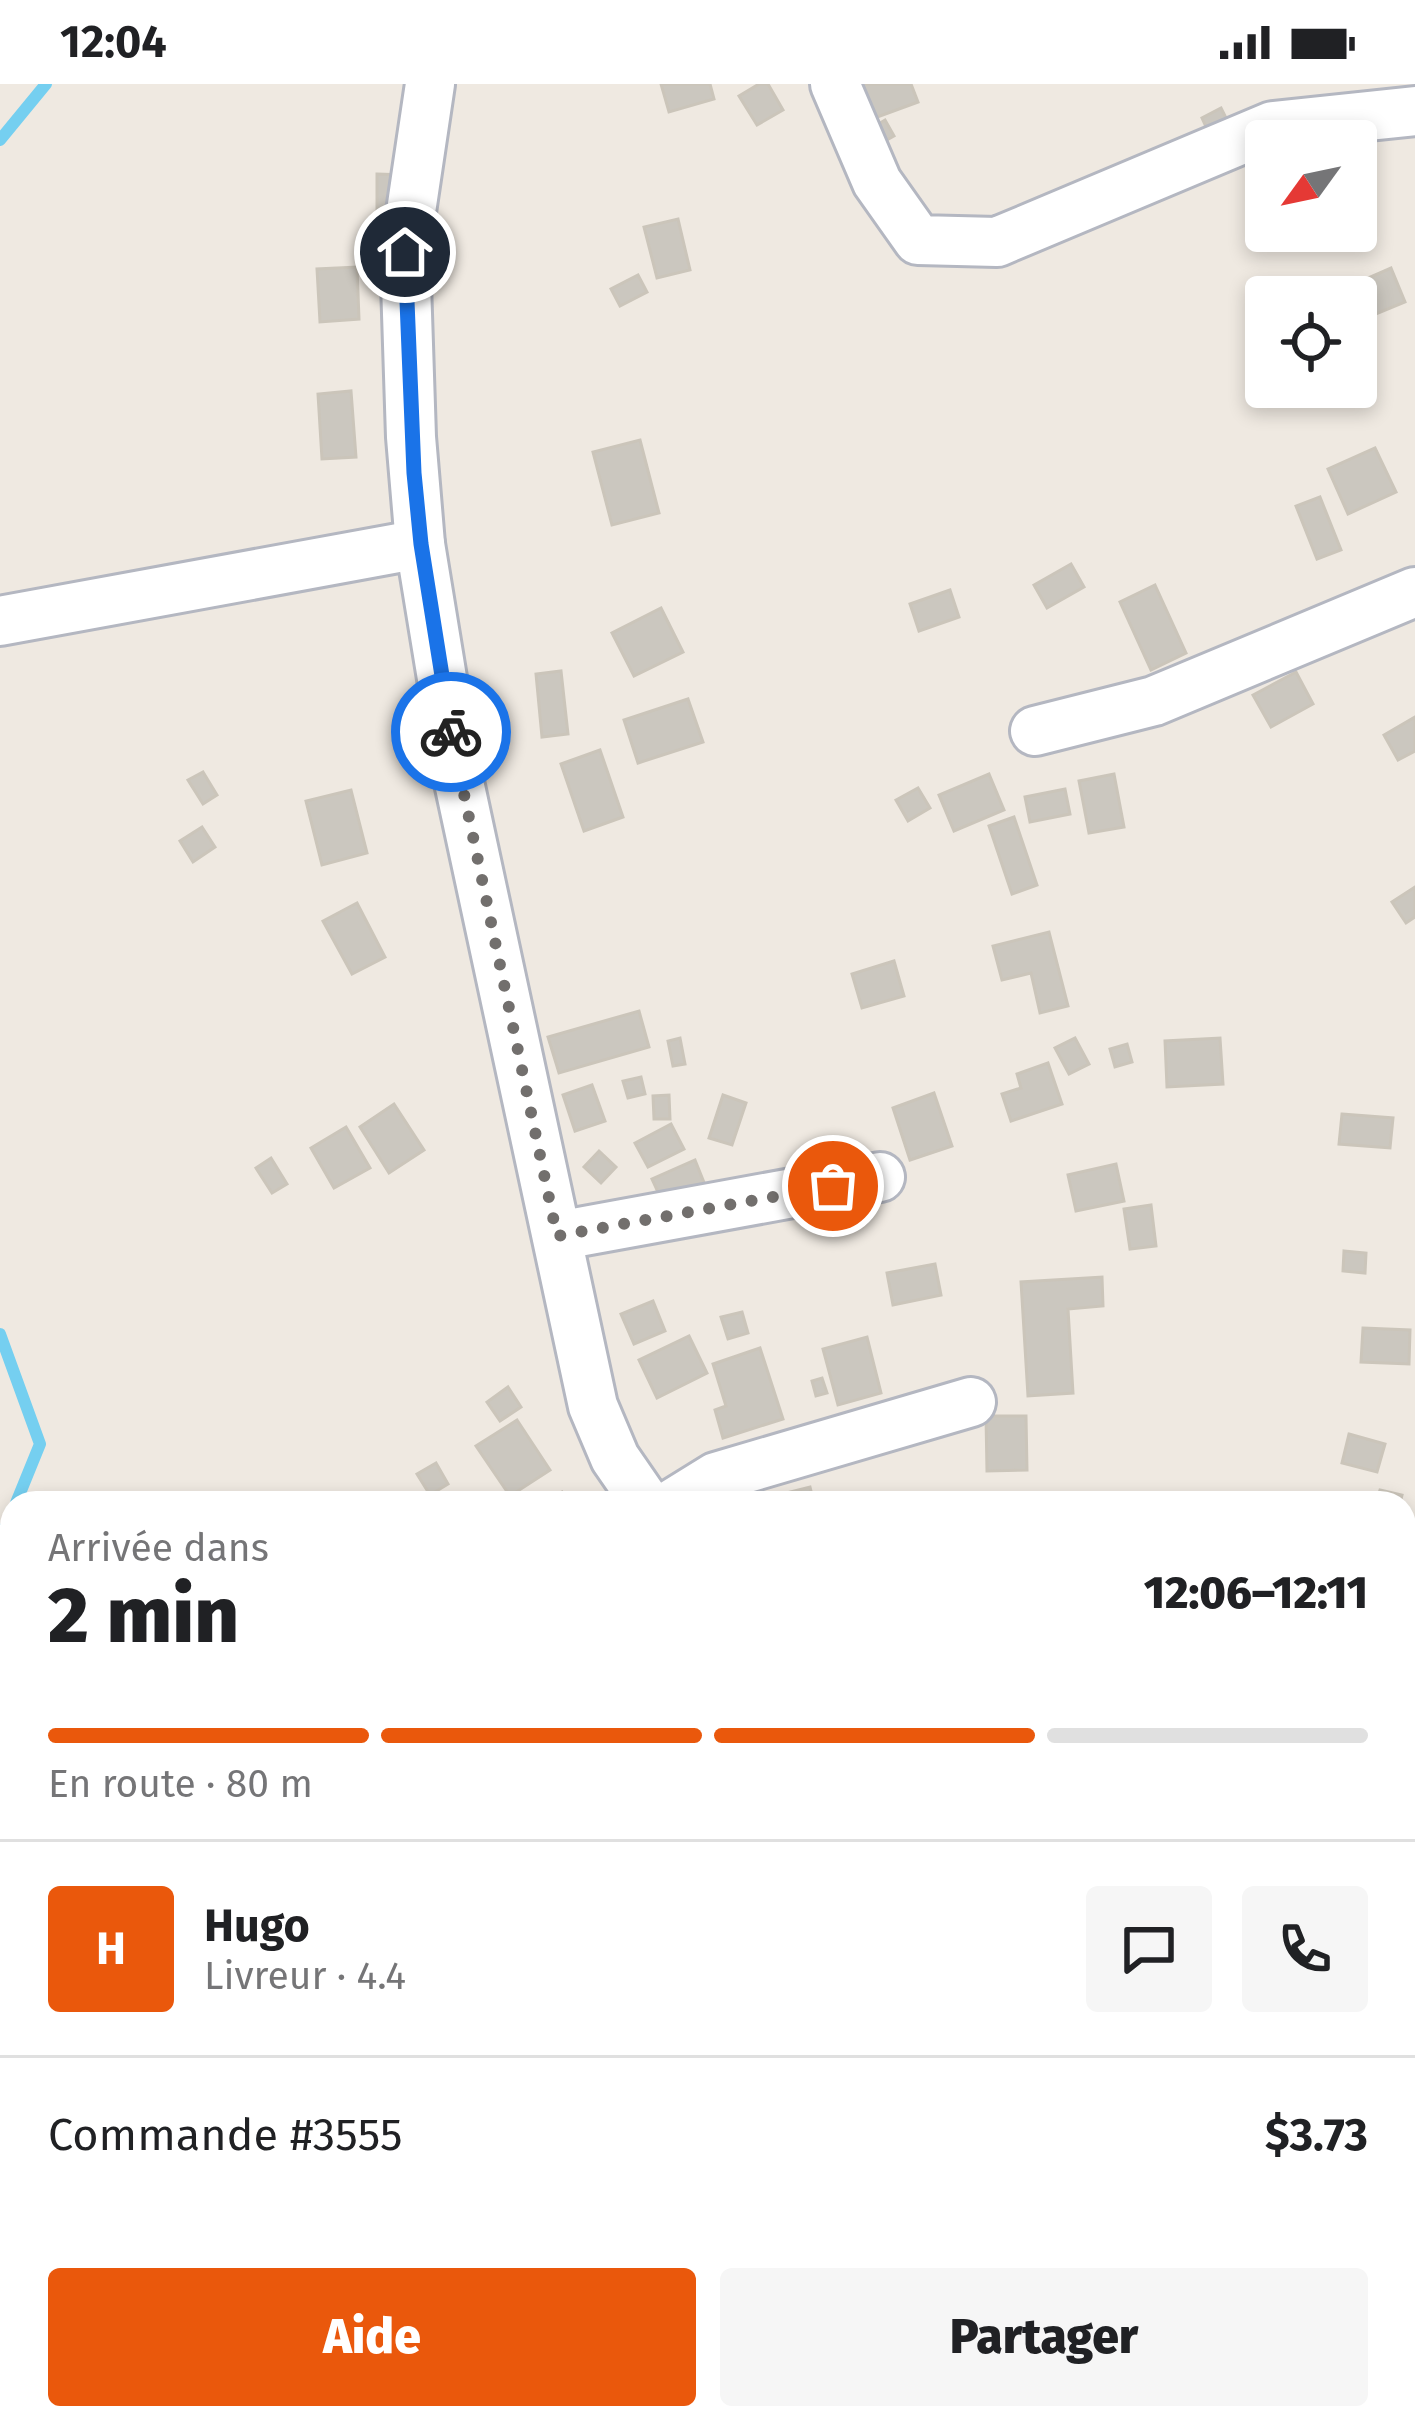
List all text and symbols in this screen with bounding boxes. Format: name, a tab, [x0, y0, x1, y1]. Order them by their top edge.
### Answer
text: 12:04	[60, 15, 167, 69]
north arrow	[1245, 120, 1377, 252]
map controls	[1245, 120, 1377, 408]
pin	[354, 201, 456, 303]
icon: home	[372, 219, 438, 285]
button: locate	[1245, 276, 1377, 408]
courier	[391, 672, 511, 792]
icon: bike	[418, 699, 484, 765]
pin	[782, 1135, 884, 1237]
icon: bag	[800, 1153, 866, 1219]
text: Arrivée dans	[48, 1525, 269, 1571]
text: 12:06–12:11	[1144, 1566, 1368, 1620]
text: 2 min	[48, 1569, 239, 1663]
text: En route · 80 m	[48, 1761, 313, 1807]
button: chat	[1086, 1886, 1212, 2012]
button: phone	[1242, 1886, 1368, 2012]
text: Hugo	[204, 1899, 310, 1953]
text: H	[96, 1922, 126, 1976]
text: Livreur · 4.4	[204, 1953, 406, 1999]
text: Commande #3555	[48, 2108, 403, 2162]
text: $3.73	[1265, 2108, 1368, 2162]
button: Aide	[48, 2268, 696, 2406]
button: Partager	[720, 2268, 1368, 2406]

